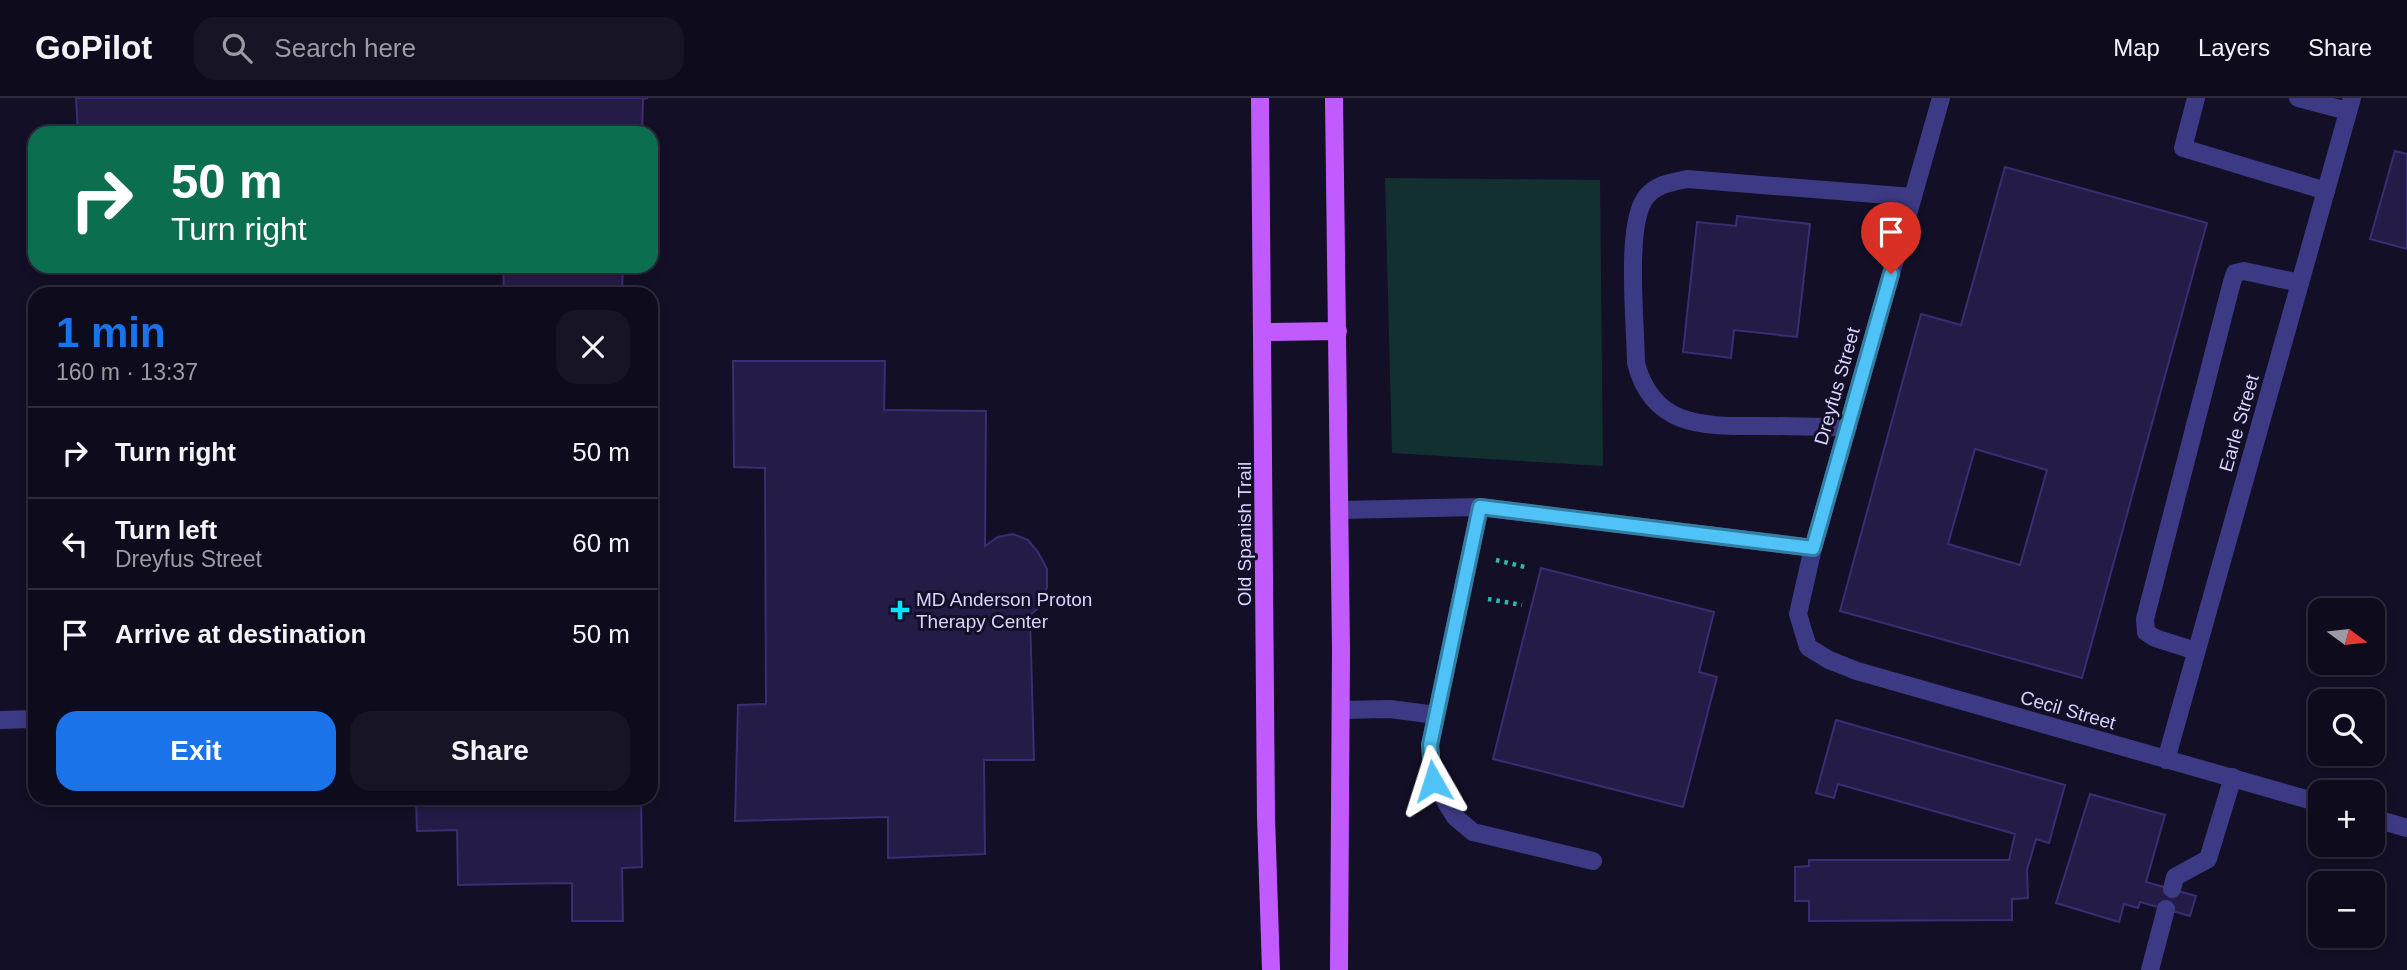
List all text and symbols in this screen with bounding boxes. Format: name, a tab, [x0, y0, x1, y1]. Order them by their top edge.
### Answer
search box	[194, 17, 684, 80]
text: GoPilot	[35, 29, 152, 66]
icon: search	[218, 29, 256, 67]
text: Search here	[274, 33, 416, 63]
text: Map	[2113, 34, 2160, 61]
text: Layers	[2198, 34, 2270, 61]
text: Share	[2308, 34, 2372, 61]
icon: right	[56, 154, 147, 245]
text: 50 m	[171, 154, 283, 208]
pin	[1861, 202, 1921, 274]
text: Turn right	[171, 211, 307, 247]
icon: arrive	[1872, 213, 1910, 251]
text: 1 min	[56, 309, 166, 356]
button: close	[556, 310, 630, 384]
street label: Dreyfus Street	[1810, 324, 1864, 447]
text: 160 m · 13:37	[56, 359, 198, 385]
street label: Earle Street	[2215, 371, 2263, 474]
icon: right	[56, 434, 94, 472]
text: Turn right	[115, 437, 236, 467]
text: 50 m	[572, 437, 630, 467]
street label: Old Spanish Trail	[1234, 462, 1255, 606]
text: Turn left	[115, 515, 217, 545]
icon: left	[56, 525, 94, 563]
text: 60 m	[572, 528, 630, 558]
text: Dreyfus Street	[115, 546, 262, 572]
place label: MD Anderson Proton Therapy Center	[916, 589, 1092, 632]
north arrow	[2308, 598, 2385, 676]
map controls	[2308, 598, 2385, 948]
marker: MD Anderson Proton Therapy Center	[890, 600, 910, 620]
icon: arrive	[56, 616, 94, 654]
text: Arrive at destination	[115, 619, 366, 649]
text: 50 m	[572, 619, 630, 649]
street label: Cecil Street	[2018, 686, 2119, 734]
button: search	[2308, 689, 2385, 766]
button: Exit	[56, 711, 336, 791]
button: Share	[350, 711, 630, 791]
position arrow	[1396, 744, 1470, 818]
button: +	[2308, 780, 2385, 857]
button: −	[2308, 871, 2385, 948]

